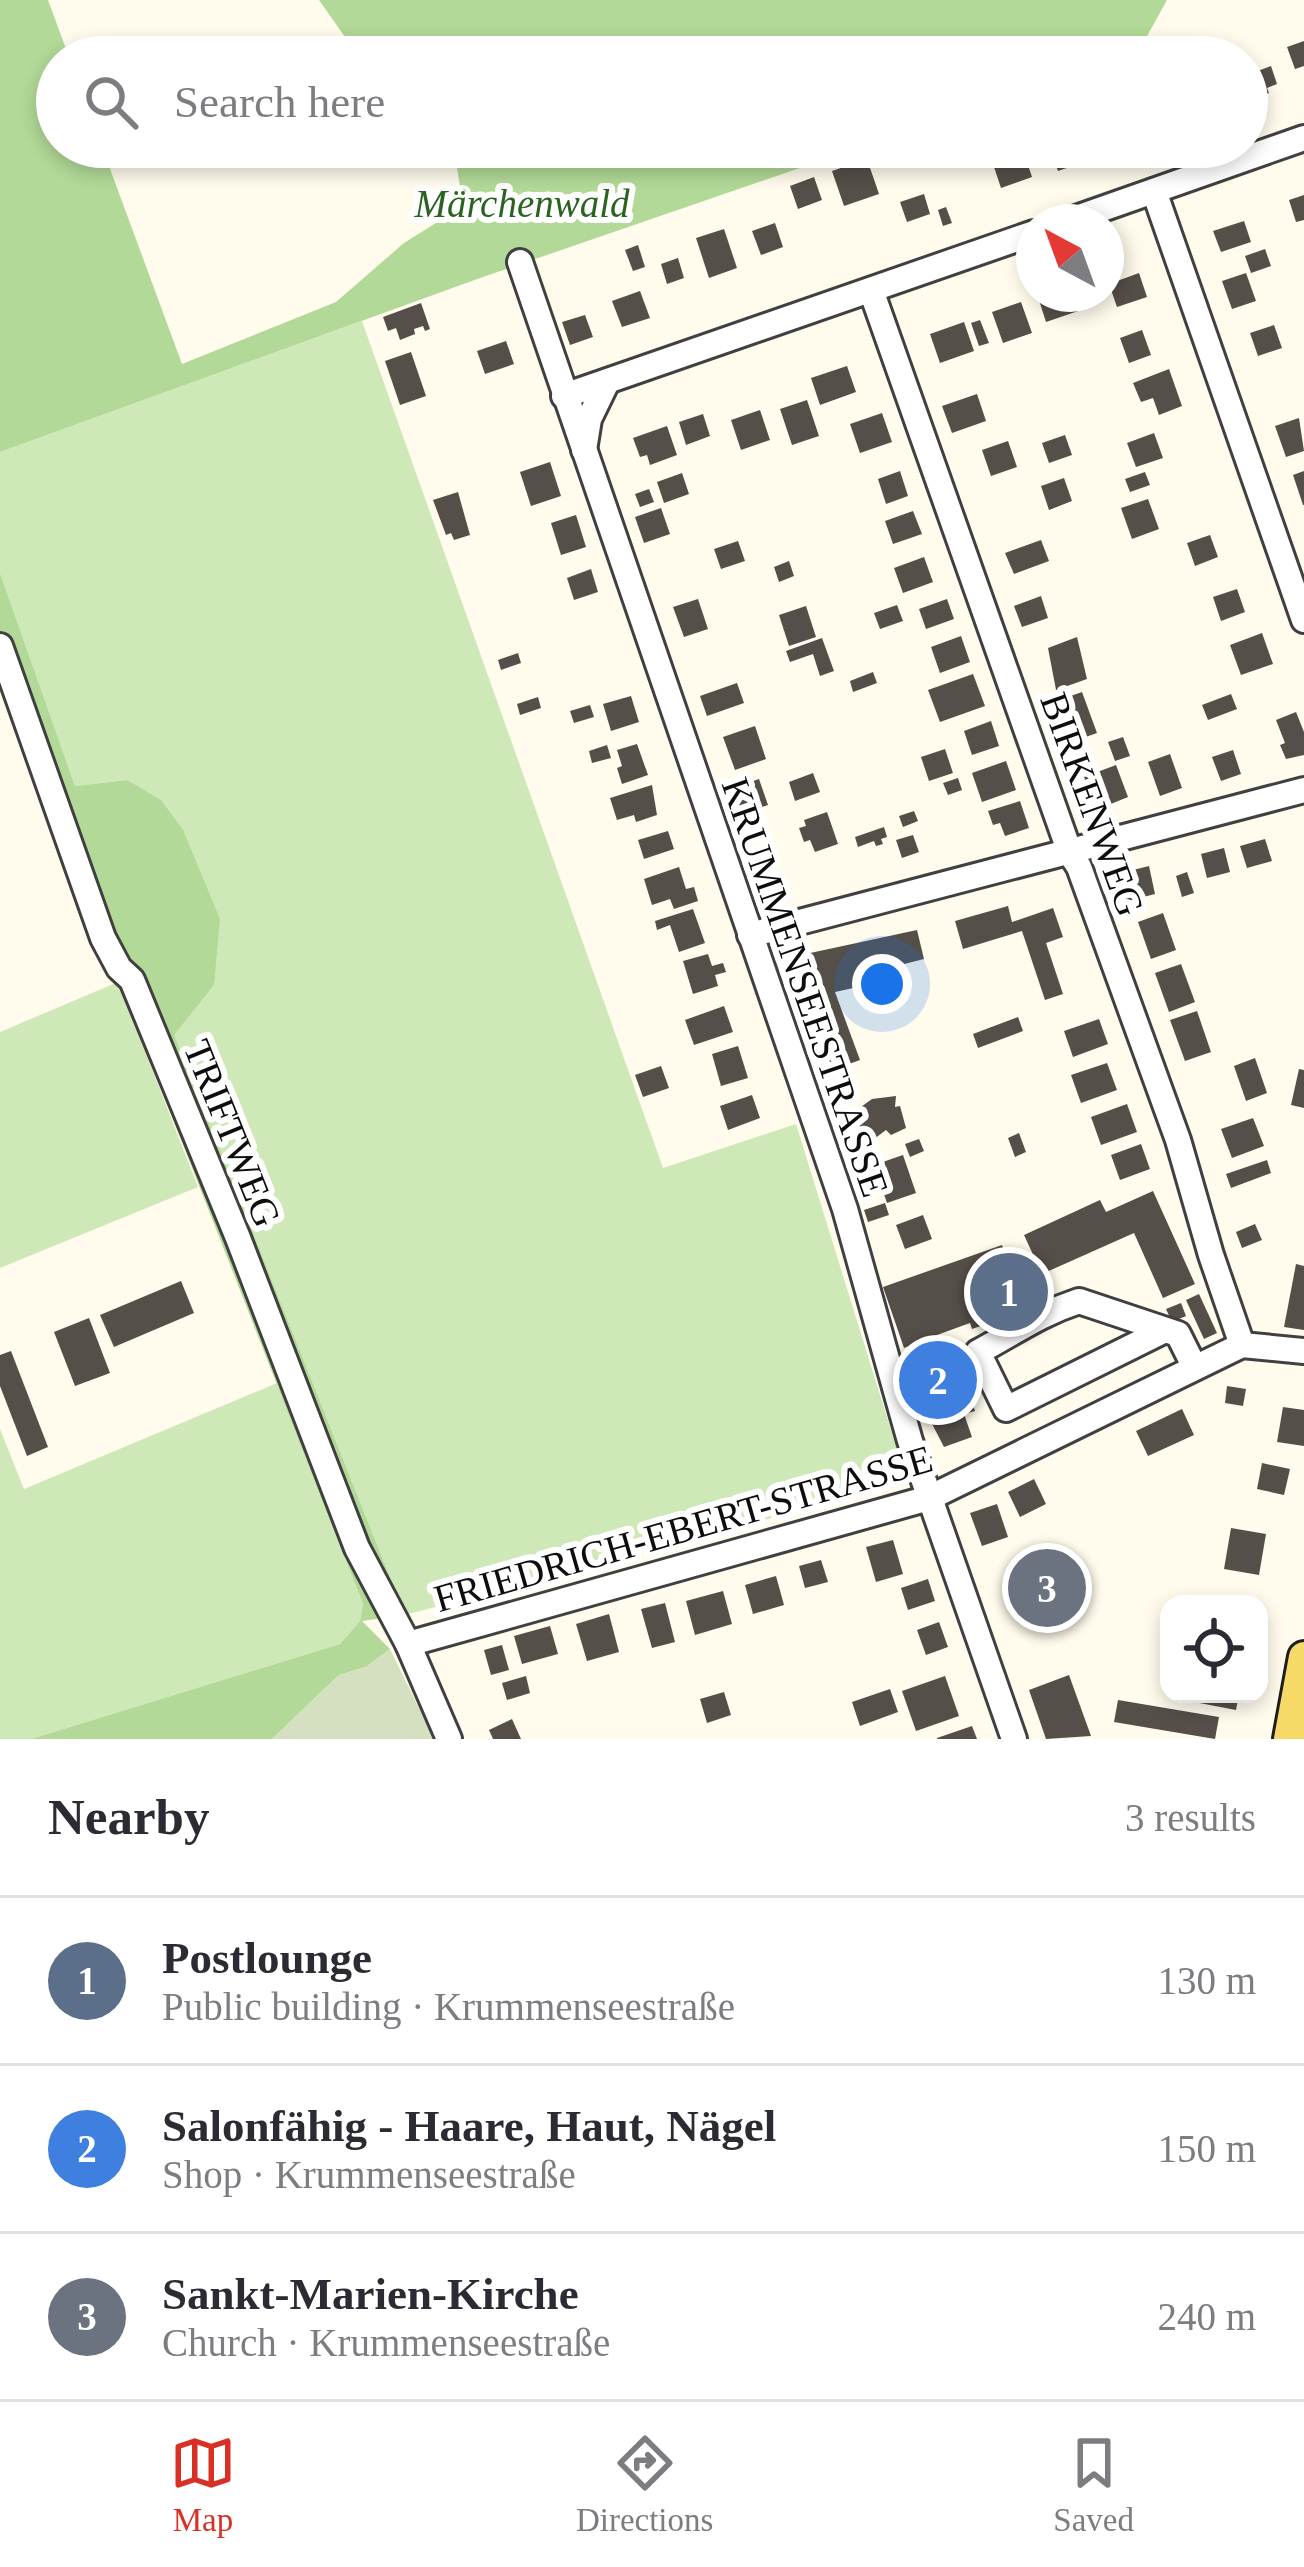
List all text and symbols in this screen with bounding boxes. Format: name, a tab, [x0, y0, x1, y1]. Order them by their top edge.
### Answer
search box	[36, 36, 1268, 168]
icon: search	[78, 69, 144, 135]
text: Search here	[174, 77, 385, 127]
park label: Märchenwald	[413, 182, 630, 225]
north arrow	[1016, 204, 1124, 312]
street label: BIRKENWEG	[1032, 687, 1153, 921]
street label: KRUMMENSEESTRASSE	[714, 772, 897, 1202]
your location	[852, 954, 912, 1014]
street label: TRIFTWEG	[176, 1034, 289, 1233]
pin: 1	[970, 1247, 1048, 1337]
pin: 2	[899, 1335, 977, 1425]
street label: FRIEDRICH-EBERT-STRASSE	[429, 1437, 937, 1620]
pin: 3	[1008, 1543, 1086, 1633]
map controls	[1160, 1595, 1268, 1703]
button: locate	[1160, 1595, 1268, 1703]
text: Nearby	[48, 1789, 209, 1845]
text: 3 results	[1125, 1796, 1256, 1839]
text: Postlounge	[162, 1933, 372, 1983]
text: 1	[77, 1959, 97, 2002]
text: 130 m	[1157, 1959, 1256, 2002]
text: Public building · Krummenseestraße	[162, 1985, 735, 2028]
text: Salonfähig - Haare, Haut, Nägel	[162, 2101, 776, 2151]
text: 2	[77, 2127, 97, 2170]
text: 150 m	[1157, 2127, 1256, 2170]
text: Shop · Krummenseestraße	[162, 2153, 576, 2196]
text: Sankt-Marien-Kirche	[162, 2269, 579, 2319]
text: 3	[77, 2295, 97, 2338]
text: 240 m	[1157, 2295, 1256, 2338]
text: Church · Krummenseestraße	[162, 2321, 610, 2364]
tab: Map	[170, 2430, 236, 2539]
tab: Directions	[576, 2430, 713, 2539]
tab: Saved	[1053, 2430, 1134, 2539]

